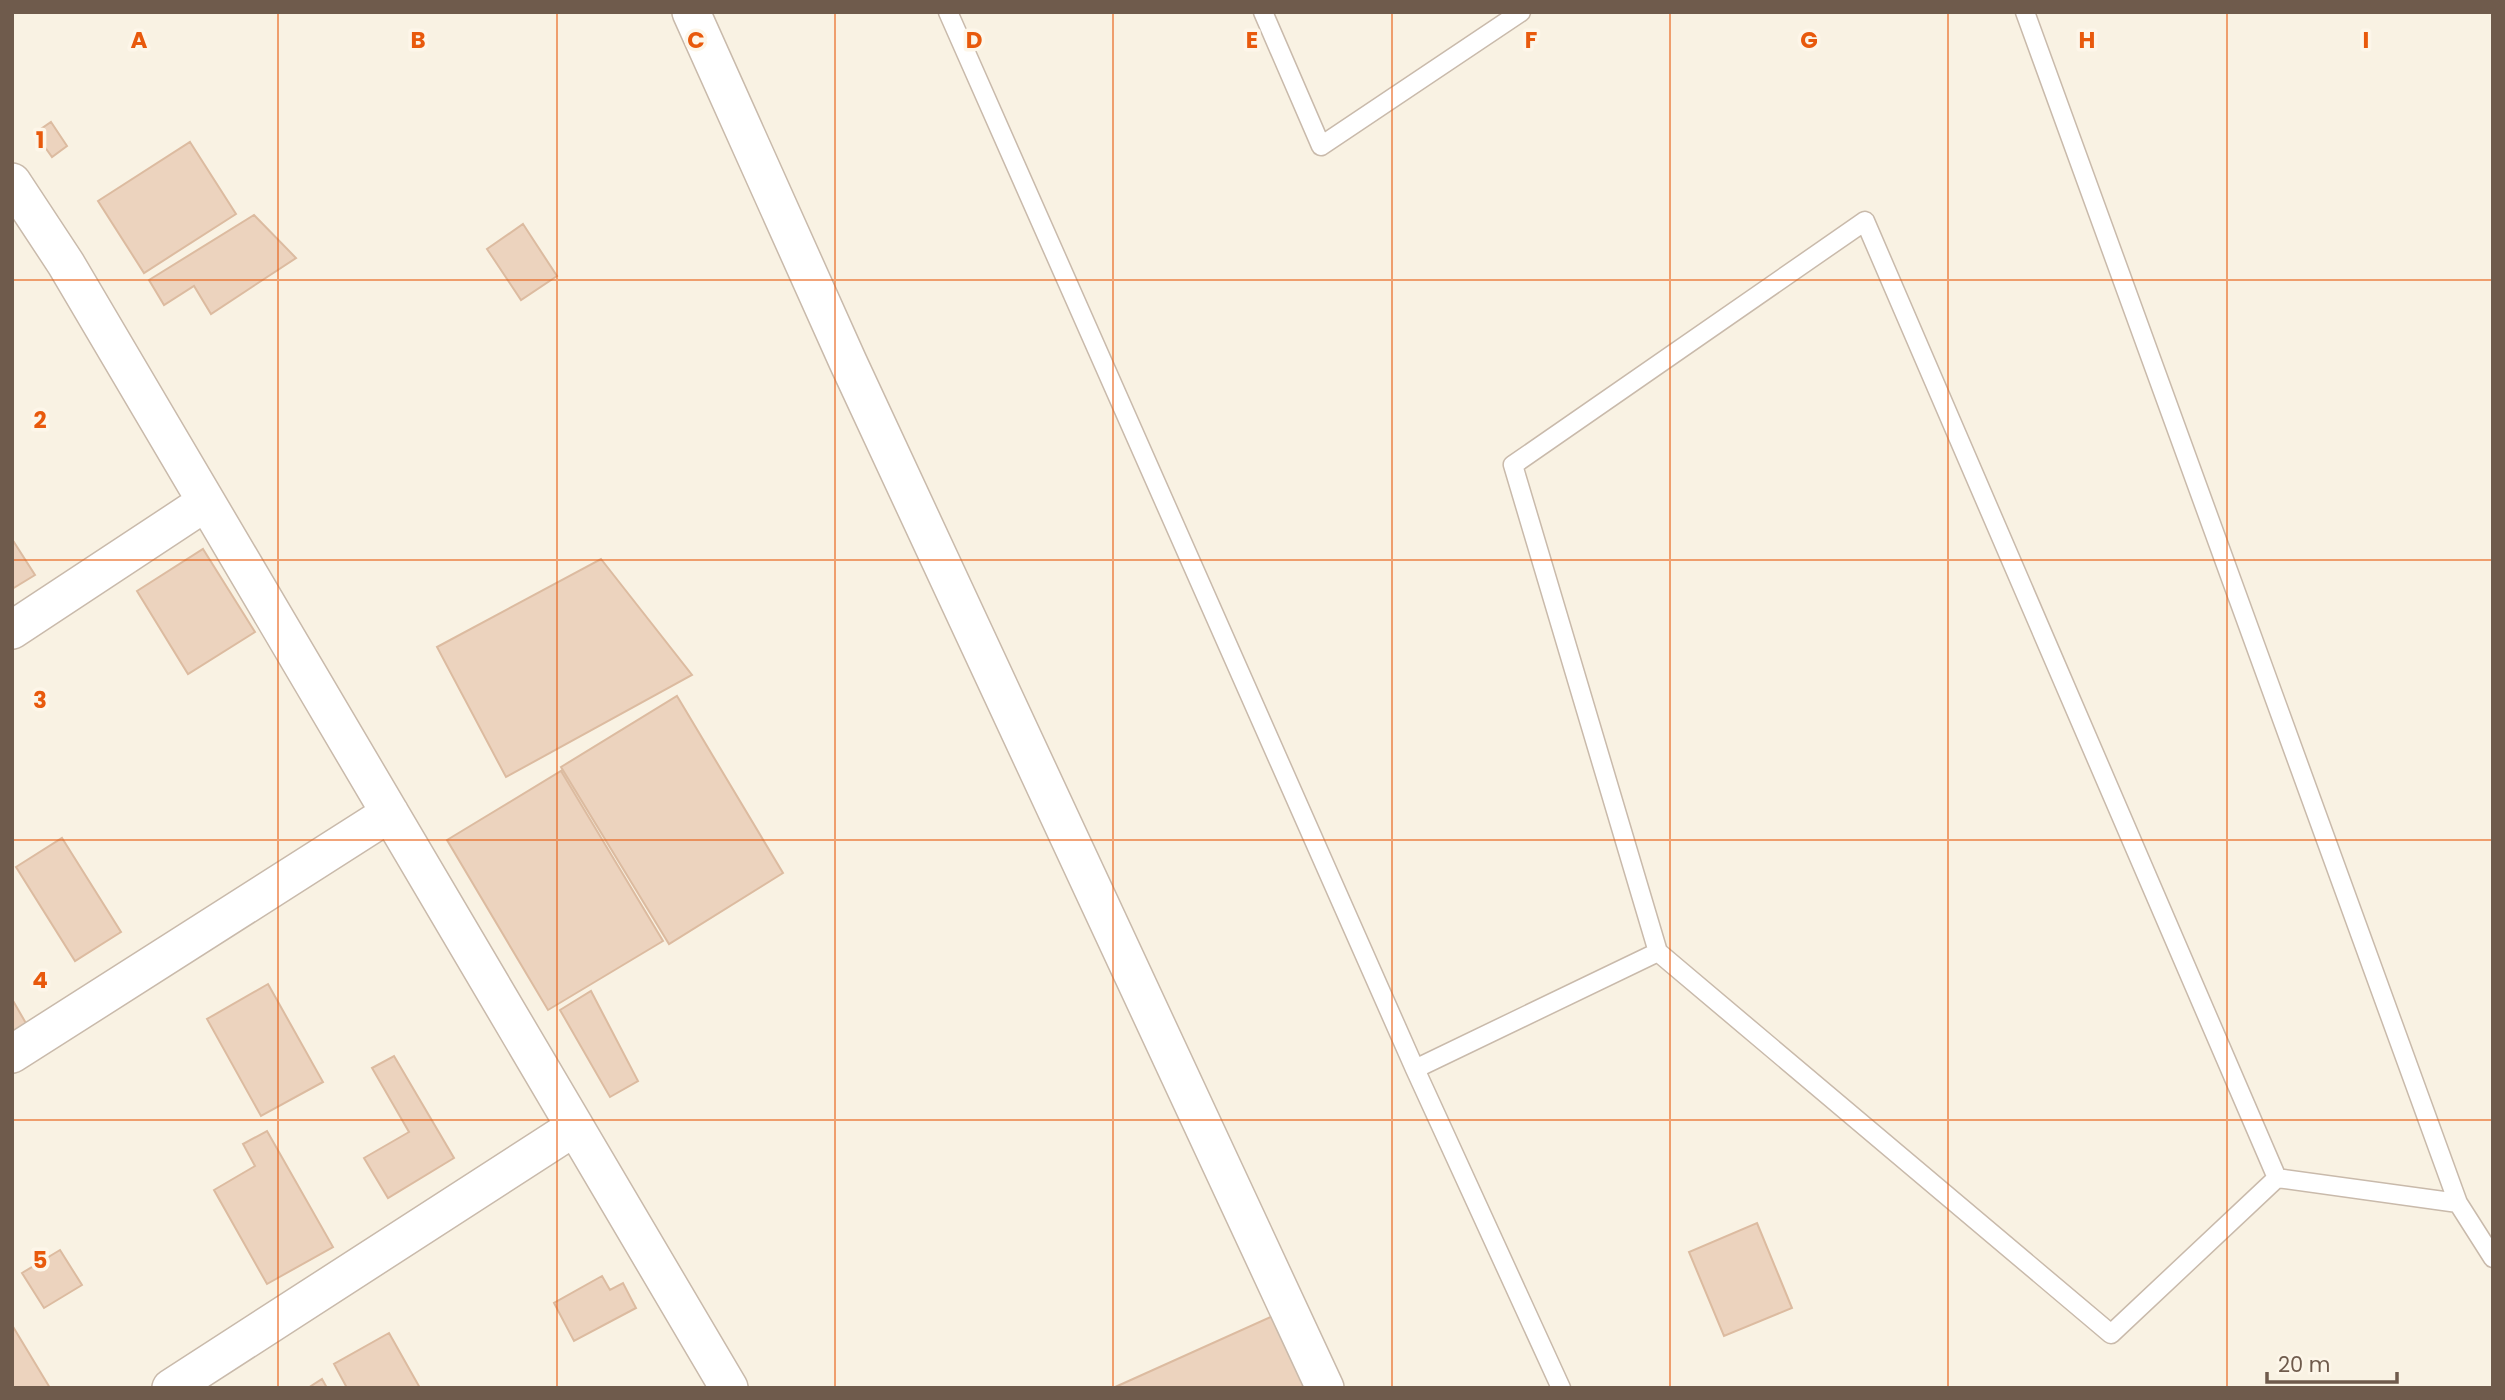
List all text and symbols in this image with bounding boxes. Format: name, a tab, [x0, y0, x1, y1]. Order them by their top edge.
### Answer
text: A	[131, 24, 148, 56]
text: B	[410, 24, 426, 56]
text: C	[687, 24, 705, 56]
text: D	[966, 24, 982, 56]
text: E	[1246, 24, 1258, 56]
text: F	[1525, 24, 1537, 56]
text: G	[1800, 24, 1818, 56]
text: H	[2079, 24, 2095, 56]
text: I	[2363, 24, 2369, 56]
text: 1	[36, 124, 44, 156]
text: 2	[33, 404, 47, 436]
text: 3	[33, 684, 47, 716]
text: 4	[32, 964, 48, 996]
text: 5	[33, 1244, 47, 1276]
scale bar	[2267, 1340, 2396, 1384]
text: 20 m	[2278, 1350, 2331, 1379]

